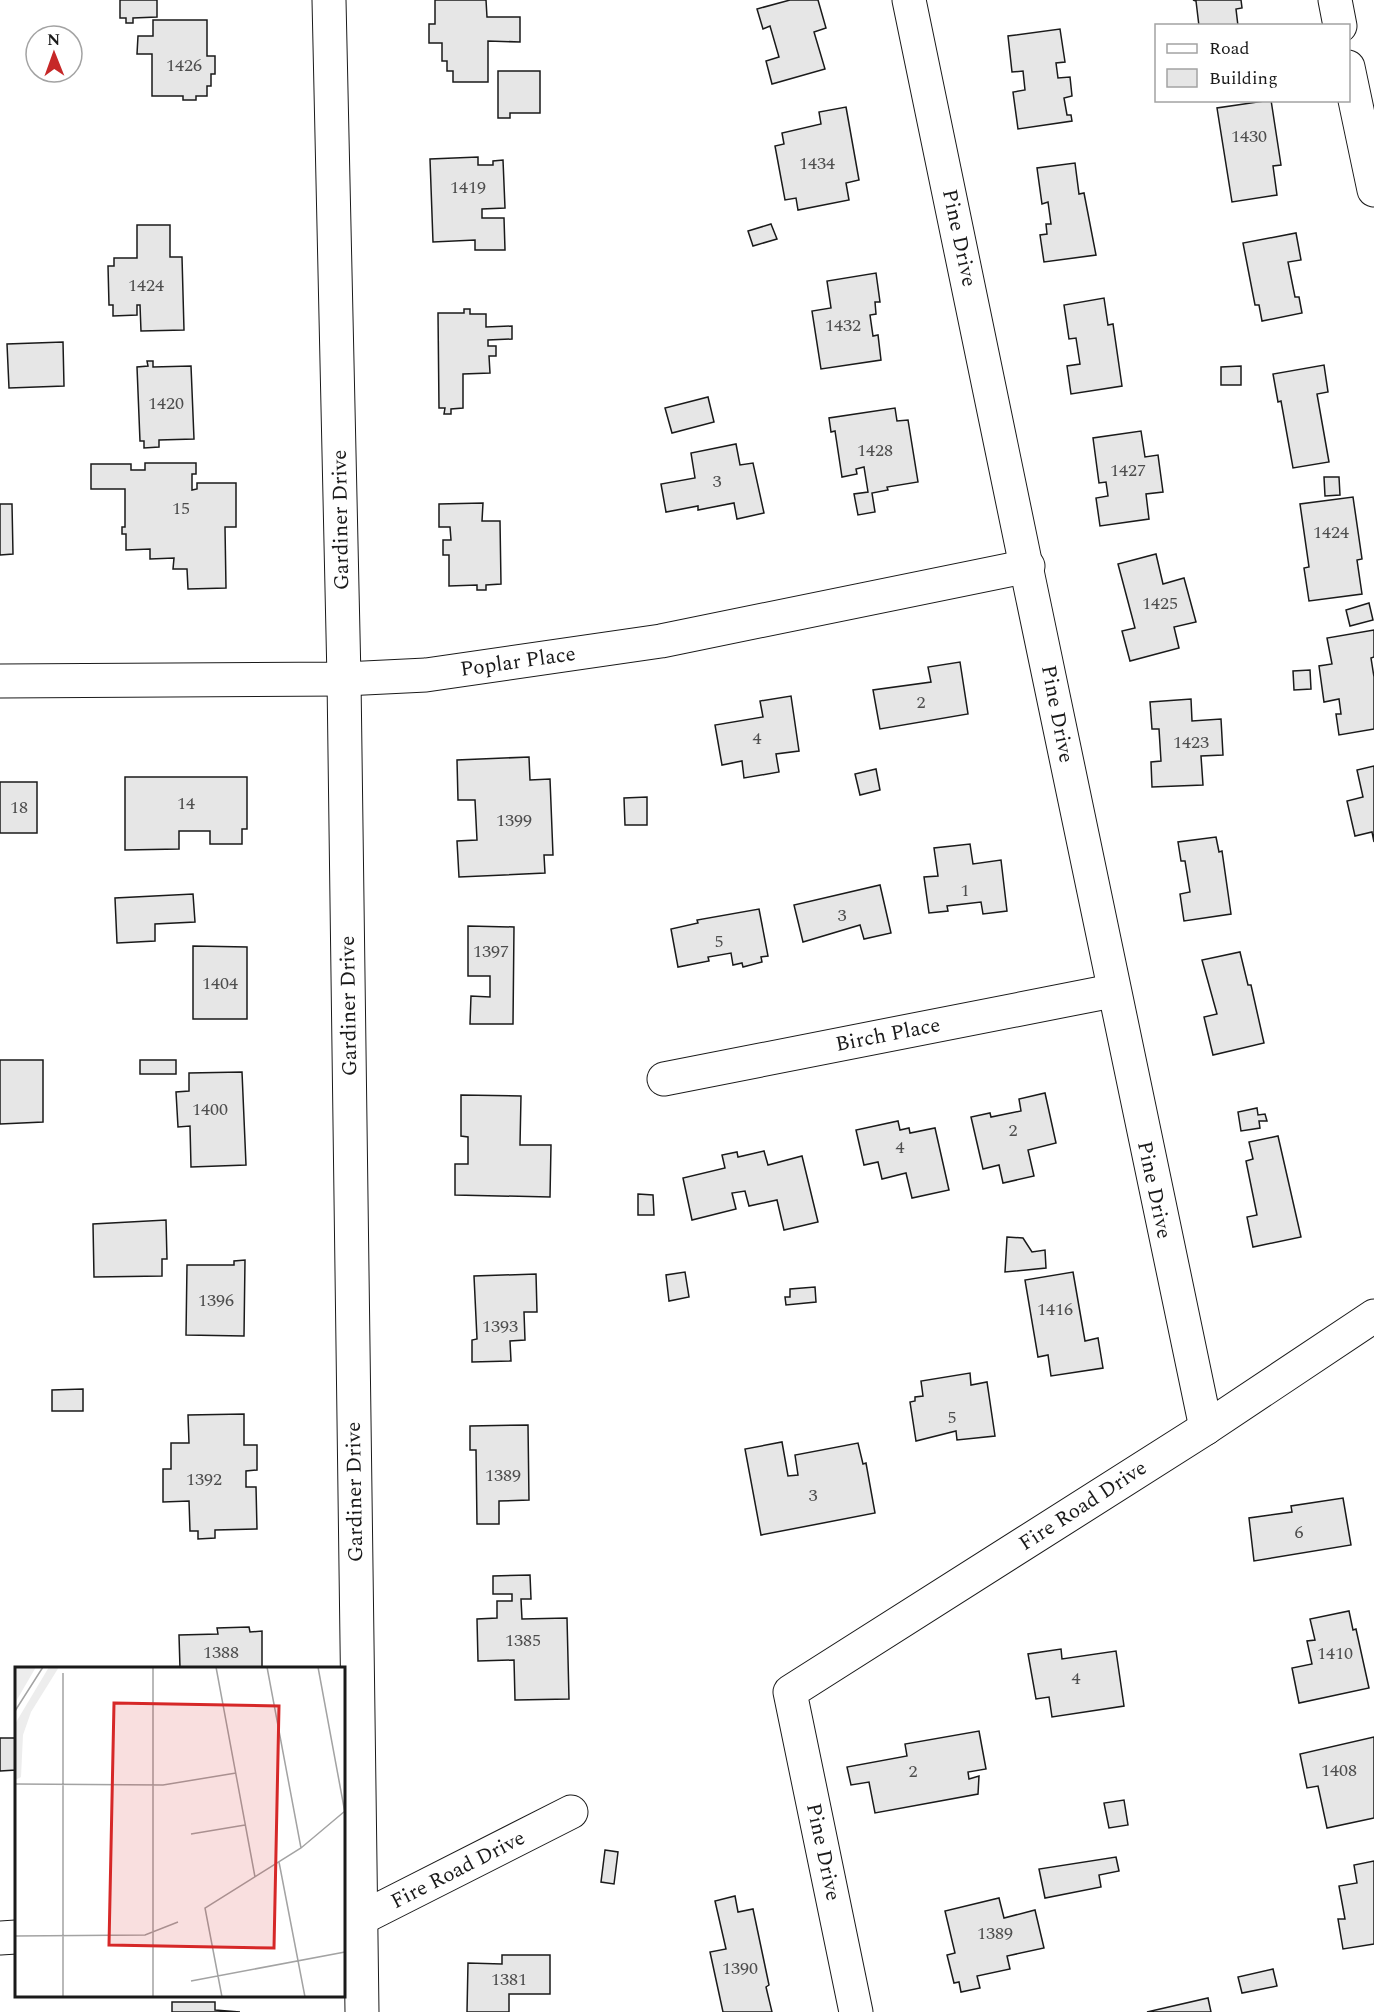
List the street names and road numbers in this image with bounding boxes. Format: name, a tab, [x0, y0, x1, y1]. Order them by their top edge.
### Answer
street label: Pine Drive	[933, 186, 985, 290]
street label: Gardiner Drive	[324, 450, 358, 590]
street label: Poplar Place	[458, 638, 578, 686]
street label: Pine Drive	[1032, 662, 1082, 766]
street label: Gardiner Drive	[332, 936, 366, 1076]
street label: Birch Place	[833, 1009, 943, 1061]
street label: Pine Drive	[1128, 1138, 1180, 1242]
street label: Gardiner Drive	[338, 1422, 372, 1562]
street label: Fire Road Drive	[1013, 1453, 1153, 1559]
street label: Pine Drive	[797, 1800, 849, 1904]
street label: Fire Road Drive	[385, 1822, 531, 1918]

